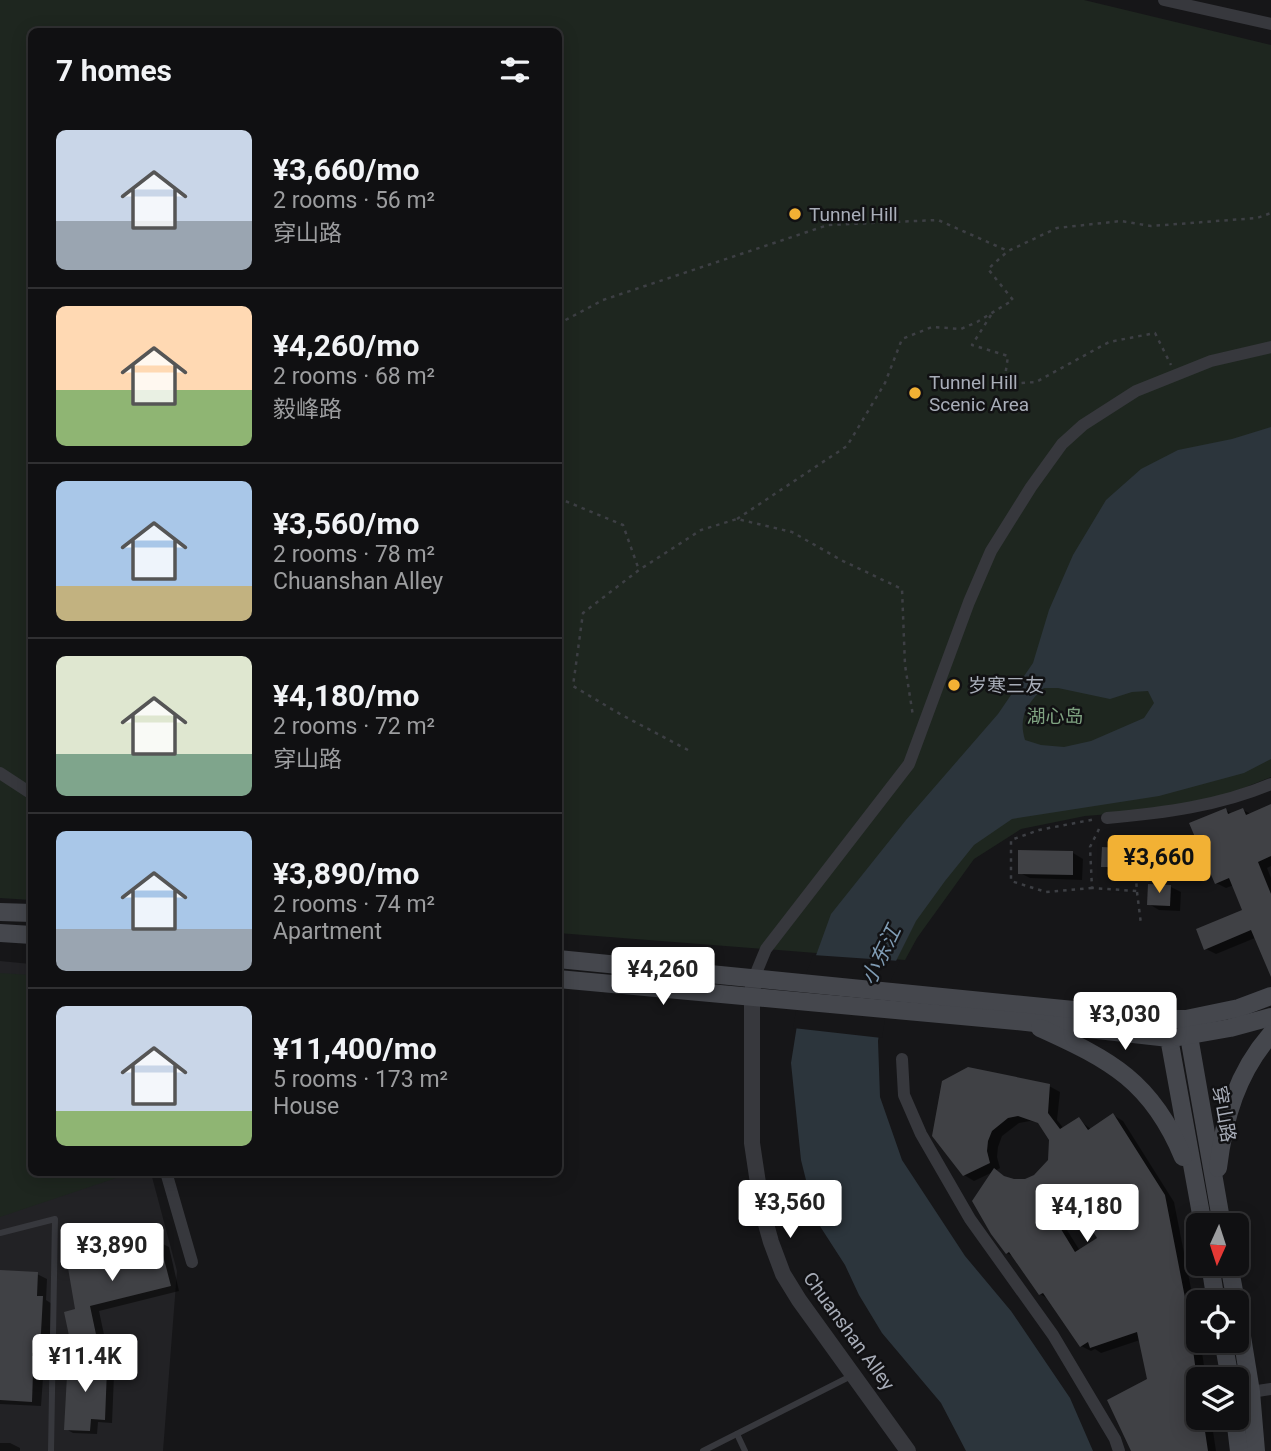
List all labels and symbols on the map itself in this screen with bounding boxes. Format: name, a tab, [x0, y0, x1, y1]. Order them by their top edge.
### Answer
place label: Tunnel Hill	[809, 203, 898, 226]
marker: Tunnel Hill	[787, 206, 803, 222]
place label: Tunnel Hill Scenic Area	[929, 371, 1029, 416]
marker: Tunnel Hill Scenic Area	[907, 385, 923, 401]
place label: 岁寒三友	[968, 674, 1044, 697]
marker: 岁寒三友	[946, 677, 962, 693]
park label: 湖心岛	[1026, 705, 1084, 728]
pin: ¥3,660	[1102, 836, 1216, 895]
water label: 小东江	[856, 920, 906, 989]
pin: ¥4,260	[606, 948, 720, 1007]
pin: ¥3,030	[1068, 992, 1182, 1052]
street label: 穿山路	[1208, 1084, 1240, 1144]
pin: ¥3,560	[733, 1180, 847, 1240]
pin: ¥4,180	[1030, 1184, 1144, 1244]
north arrow	[1186, 1213, 1250, 1276]
pin: ¥3,890	[55, 1224, 169, 1283]
street label: Chuanshan Alley	[798, 1267, 900, 1395]
pin: ¥11.4K	[28, 1334, 142, 1394]

